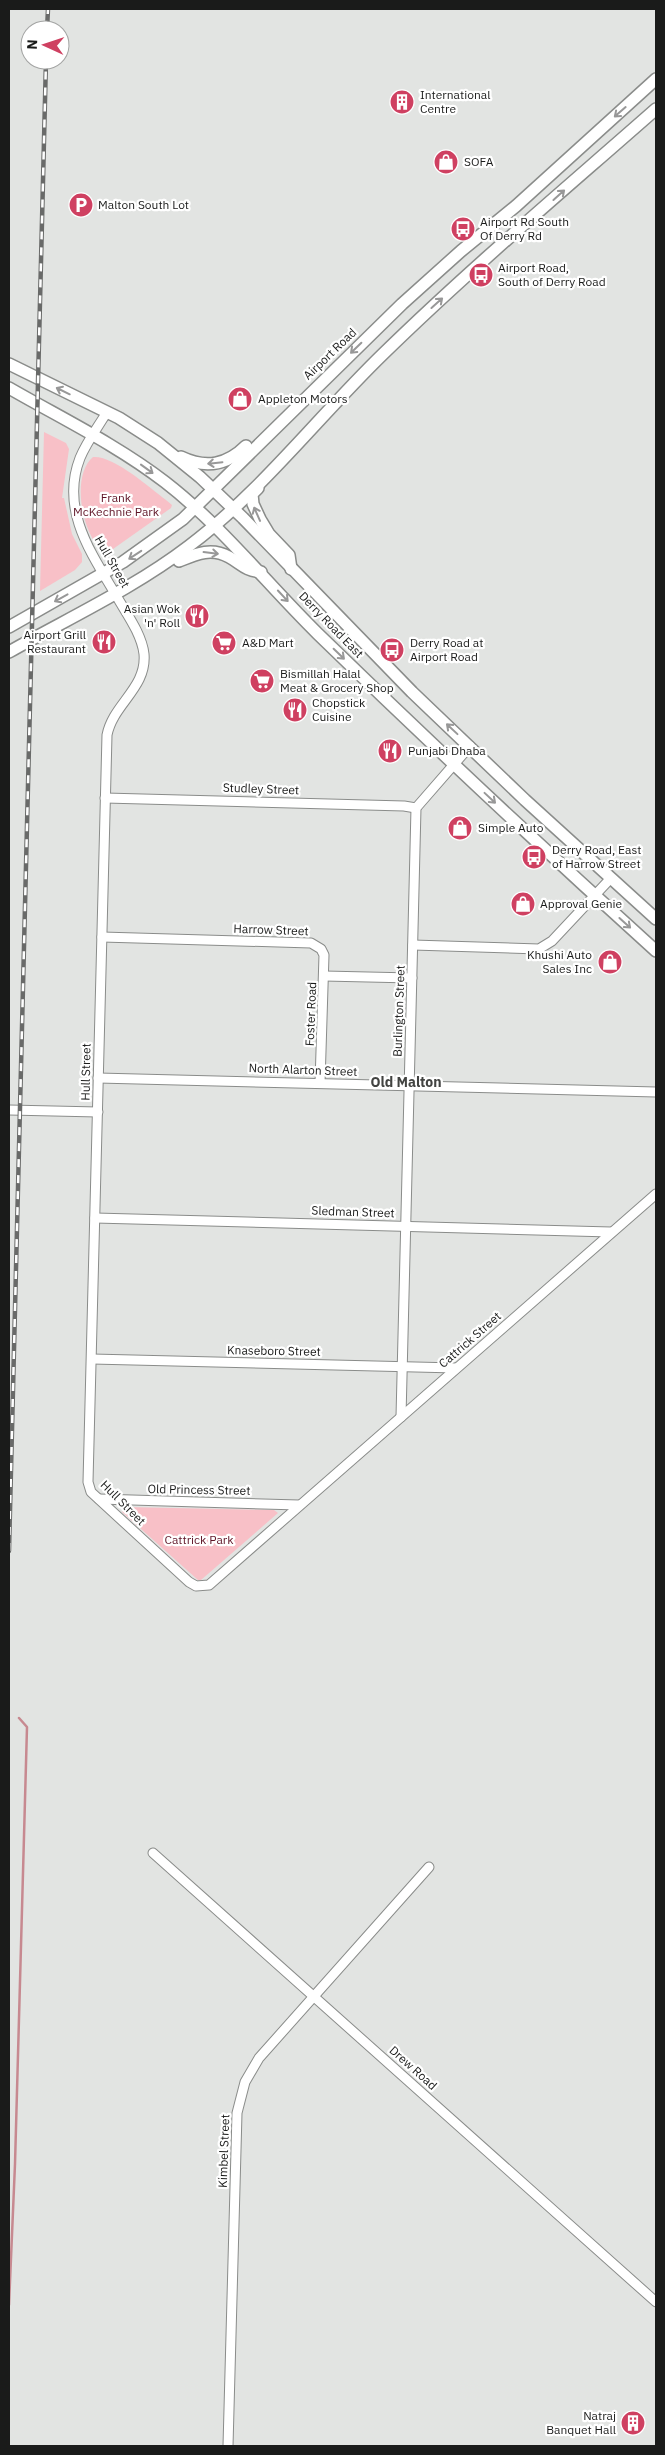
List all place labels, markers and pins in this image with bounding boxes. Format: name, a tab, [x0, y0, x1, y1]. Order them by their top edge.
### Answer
place label: International Centre	[420, 87, 490, 116]
building icon: International Centre	[389, 89, 415, 115]
shop icon: SOFA	[433, 149, 459, 175]
place label: SOFA	[464, 154, 494, 169]
parking icon: Malton South Lot	[68, 192, 94, 218]
place label: Malton South Lot	[98, 197, 189, 212]
place label: Airport Rd South Of Derry Rd	[480, 214, 569, 243]
bus stop icon: Airport Rd South Of Derry Rd	[450, 216, 476, 242]
place label: Airport Road, South of Derry Road	[498, 260, 606, 289]
bus stop icon: Airport Road, South of Derry Road	[468, 262, 494, 288]
shop icon: Appleton Motors	[227, 386, 253, 412]
place label: Appleton Motors	[258, 391, 348, 406]
place label: Asian Wok 'n' Roll	[124, 601, 181, 630]
restaurant icon: Asian Wok 'n' Roll	[184, 603, 210, 629]
place label: Airport Grill Restaurant	[24, 627, 86, 656]
restaurant icon: Airport Grill Restaurant	[91, 629, 117, 655]
supermarket icon: A&D Mart	[211, 630, 237, 656]
place label: A&D Mart	[242, 635, 294, 650]
place label: Derry Road at Airport Road	[410, 635, 483, 664]
bus stop icon: Derry Road at Airport Road	[379, 637, 405, 663]
place label: Bismillah Halal Meat & Grocery Shop	[280, 666, 394, 695]
supermarket icon: Bismillah Halal Meat & Grocery Shop	[249, 668, 275, 694]
place label: Chopstick Cuisine	[312, 695, 366, 724]
restaurant icon: Chopstick Cuisine	[282, 697, 308, 723]
restaurant icon: Punjabi Dhaba	[377, 738, 403, 764]
place label: Punjabi Dhaba	[408, 743, 486, 758]
shop icon: Simple Auto	[447, 815, 473, 841]
place label: Simple Auto	[478, 820, 544, 835]
place label: Derry Road, East of Harrow Street	[552, 842, 641, 871]
bus stop icon: Derry Road, East of Harrow Street	[521, 844, 547, 870]
shop icon: Approval Genie	[510, 891, 536, 917]
place label: Approval Genie	[540, 896, 623, 911]
place label: Khushi Auto Sales Inc	[527, 947, 592, 976]
shop icon: Khushi Auto Sales Inc	[597, 949, 623, 975]
place label: Natraj Banquet Hall	[546, 2408, 616, 2437]
building icon: Natraj Banquet Hall	[620, 2410, 646, 2436]

